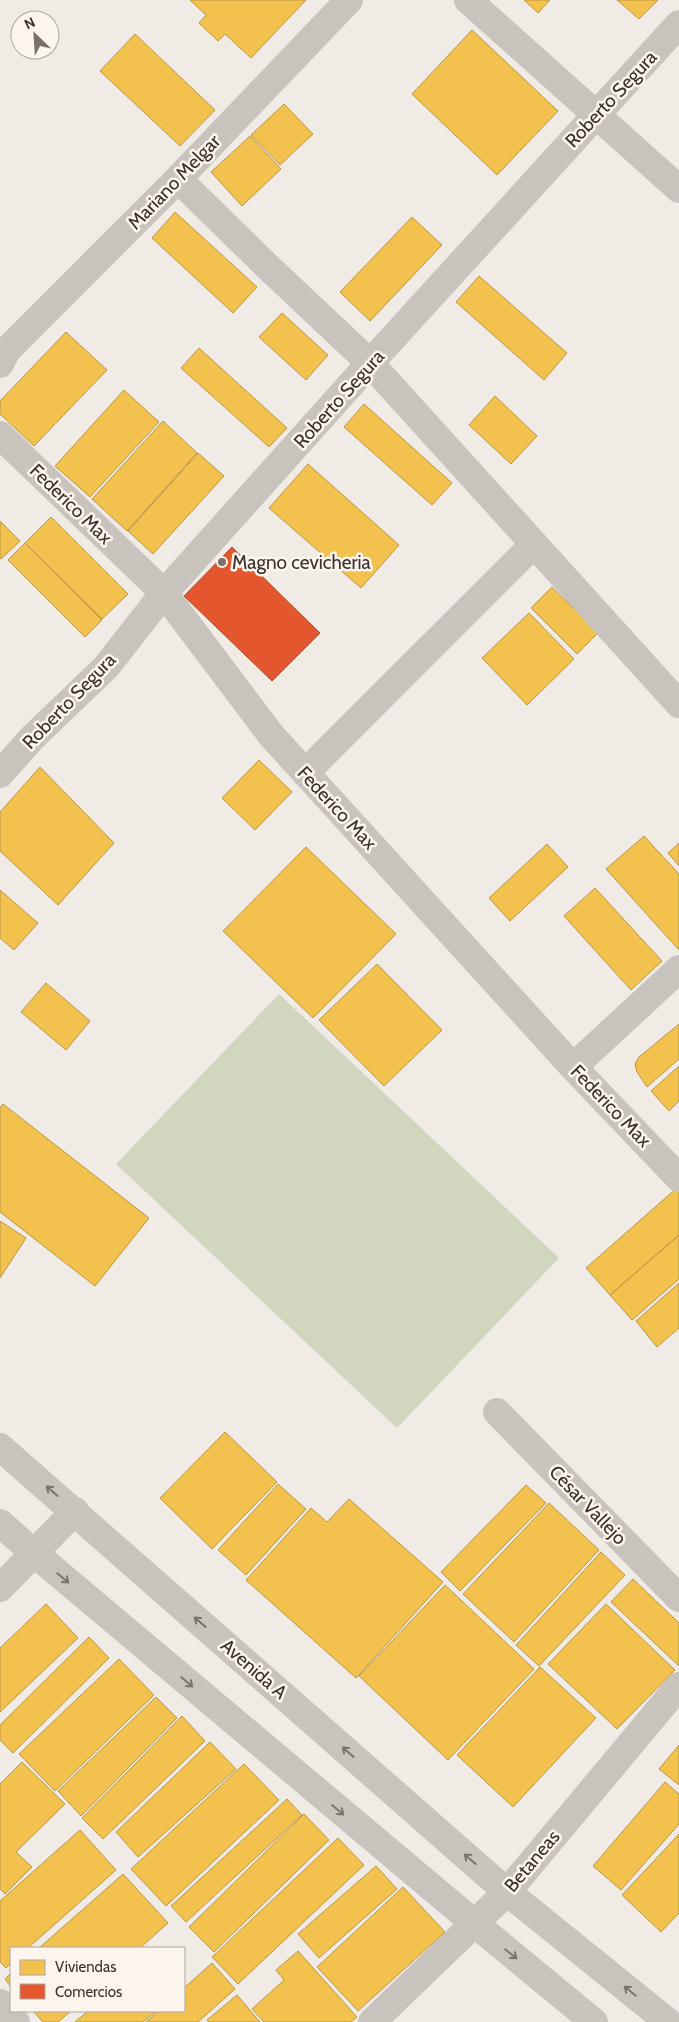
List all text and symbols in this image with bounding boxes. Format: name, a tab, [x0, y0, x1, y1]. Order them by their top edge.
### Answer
north arrow	[10, 10, 60, 60]
text: N	[21, 13, 38, 33]
street label: Roberto Segura	[560, 46, 662, 152]
street label: Mariano Melgar	[123, 130, 225, 234]
street label: Roberto Segura	[289, 345, 389, 453]
street label: Federico Max	[25, 459, 117, 549]
place label: Magno cevicheria	[232, 551, 371, 574]
marker: Magno cevicheria	[216, 556, 228, 568]
street label: Roberto Segura	[18, 648, 120, 754]
street label: Federico Max	[293, 761, 381, 855]
street label: Federico Max	[566, 1060, 656, 1152]
street label: César Vallejo	[544, 1461, 632, 1549]
one-way arrow	[45, 1486, 58, 1497]
one-way arrow	[56, 1572, 69, 1583]
one-way arrow	[194, 1616, 207, 1627]
street label: Avenida A	[216, 1634, 292, 1704]
one-way arrow	[181, 1677, 194, 1688]
one-way arrow	[342, 1746, 355, 1758]
one-way arrow	[332, 1804, 345, 1815]
street label: Betaneas	[499, 1825, 565, 1897]
one-way arrow	[464, 1854, 477, 1865]
legend	[10, 1947, 185, 2012]
one-way arrow	[504, 1949, 517, 1960]
text: Viviendas	[55, 1958, 116, 1976]
text: Comercios	[55, 1983, 122, 2001]
one-way arrow	[624, 1986, 637, 1997]

